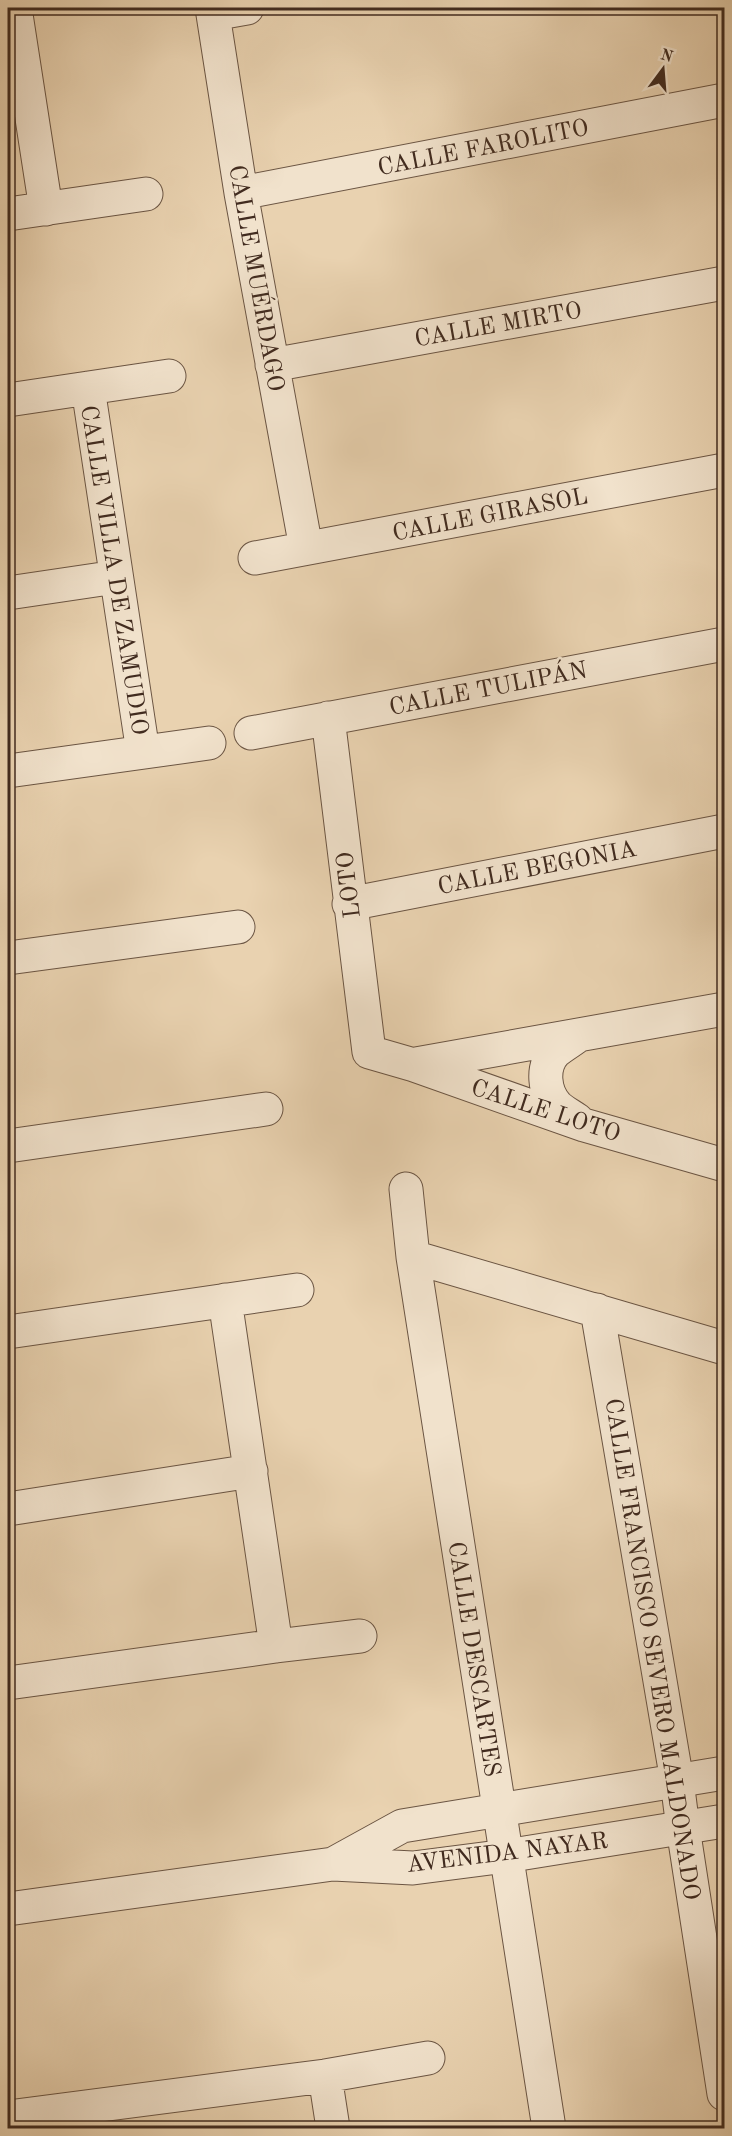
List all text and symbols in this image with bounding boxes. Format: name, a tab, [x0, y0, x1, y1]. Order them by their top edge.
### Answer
north arrow	[633, 39, 693, 99]
text: N	[658, 47, 675, 66]
street label: CALLE FAROLITO	[376, 117, 591, 181]
street label: CALLE MUÉRDAGO	[223, 162, 291, 394]
street label: CALLE MIRTO	[413, 299, 584, 352]
street label: CALLE VILLA DE ZAMUDIO	[75, 404, 151, 737]
street label: CALLE GIRASOL	[391, 485, 590, 547]
street label: CALLE TULIPÁN	[386, 655, 590, 721]
street label: CALLE BEGONIA	[436, 838, 639, 900]
street label: LOTO	[334, 850, 366, 919]
street label: CALLE LOTO	[468, 1076, 623, 1147]
street label: CALLE FRANCISCO SEVERO MALDONADO	[599, 1397, 703, 1902]
street label: CALLE DESCARTES	[443, 1540, 503, 1779]
street label: AVENIDA NAYAR	[405, 1830, 610, 1878]

